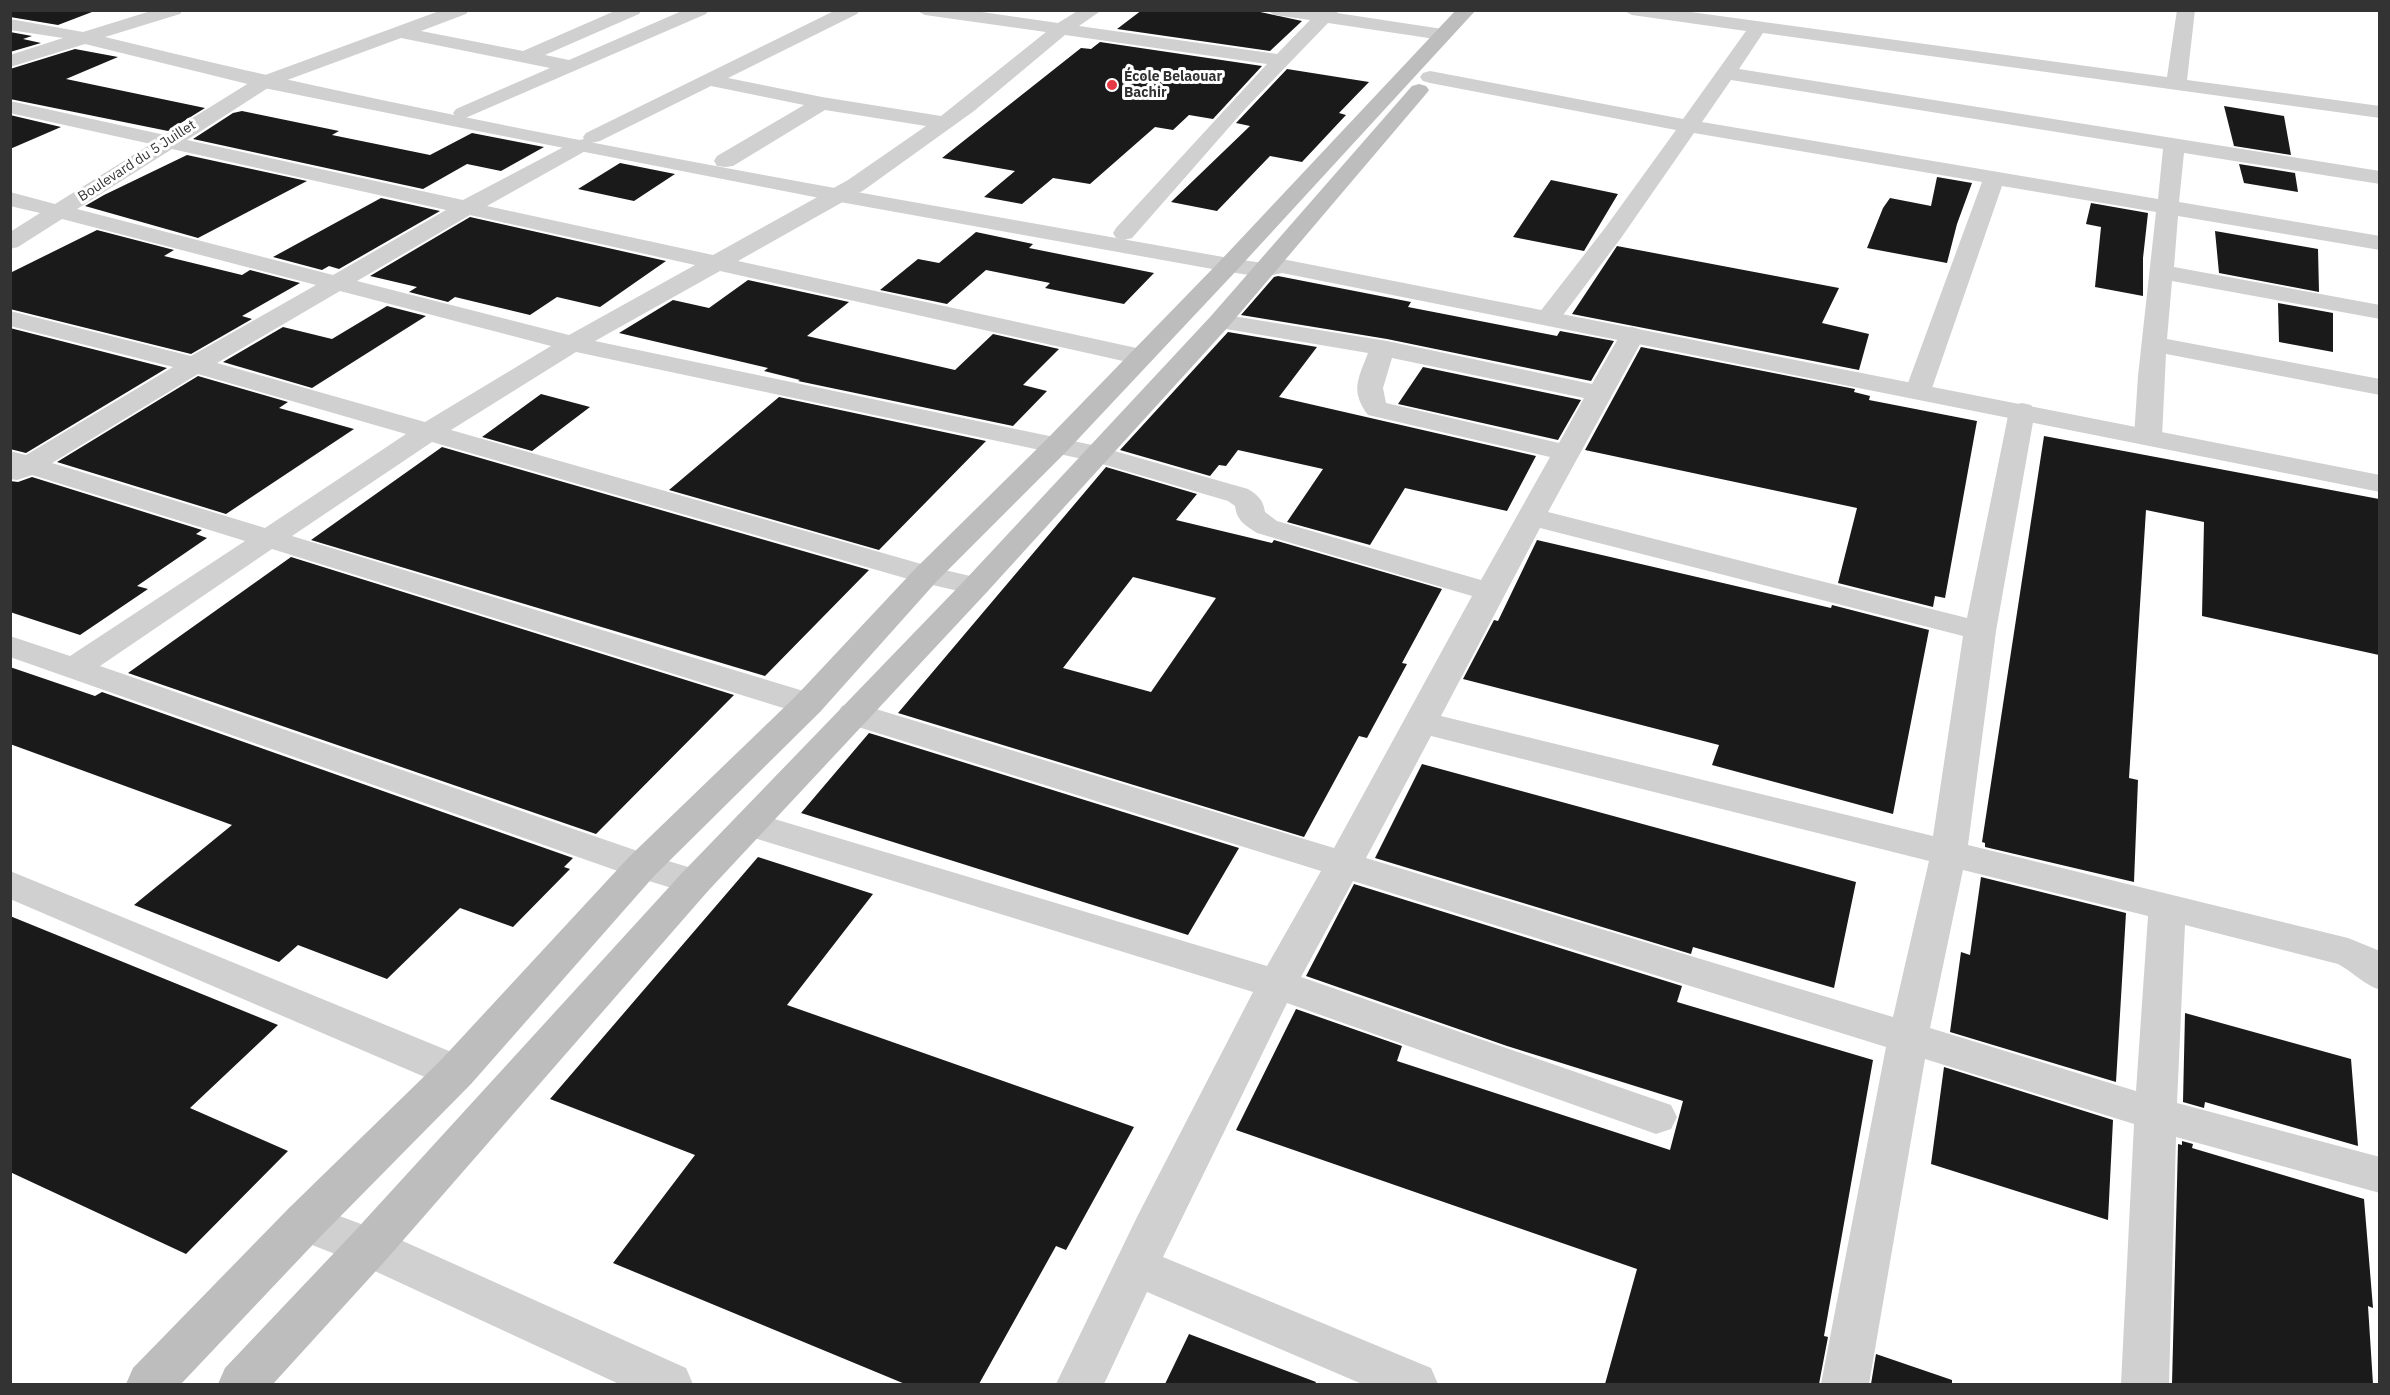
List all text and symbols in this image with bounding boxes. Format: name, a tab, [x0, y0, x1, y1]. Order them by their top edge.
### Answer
place label: École Belaouar Bachir	[1124, 69, 1222, 102]
marker: École Belaouar Bachir	[1105, 78, 1119, 92]
street label: Boulevard du 5 Juillet	[75, 117, 199, 205]

